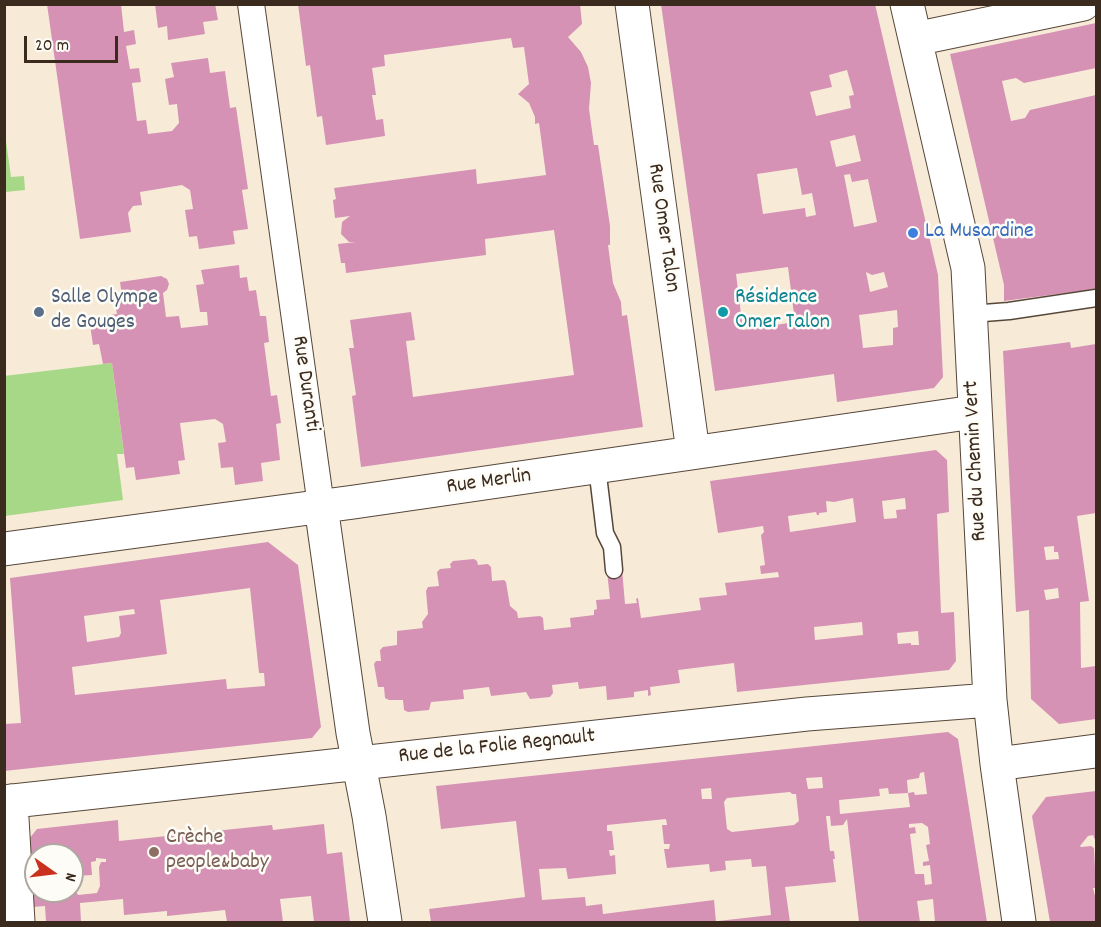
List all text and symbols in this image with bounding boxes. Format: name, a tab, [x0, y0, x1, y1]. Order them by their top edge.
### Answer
scale bar	[27, 24, 122, 62]
text: 20 m	[35, 34, 69, 59]
street label: Rue Omer Talon	[640, 162, 684, 294]
place label: La Musardine	[925, 220, 1034, 246]
marker: La Musardine	[906, 226, 920, 240]
place label: Salle Olympe de Gouges	[51, 286, 158, 338]
place label: Résidence Omer Talon	[735, 286, 830, 338]
marker: Salle Olympe de Gouges	[32, 305, 46, 319]
marker: Résidence Omer Talon	[716, 305, 730, 319]
street label: Rue Duranti	[284, 334, 324, 434]
street label: Rue du Chemin Vert	[960, 380, 994, 542]
street label: Rue Merlin	[445, 464, 533, 502]
street label: Rue de la Folie Regnault	[397, 725, 597, 771]
place label: Crèche people&baby	[166, 826, 269, 878]
north arrow	[24, 843, 84, 903]
marker: Crèche people&baby	[147, 845, 161, 859]
text: N	[58, 870, 82, 884]

